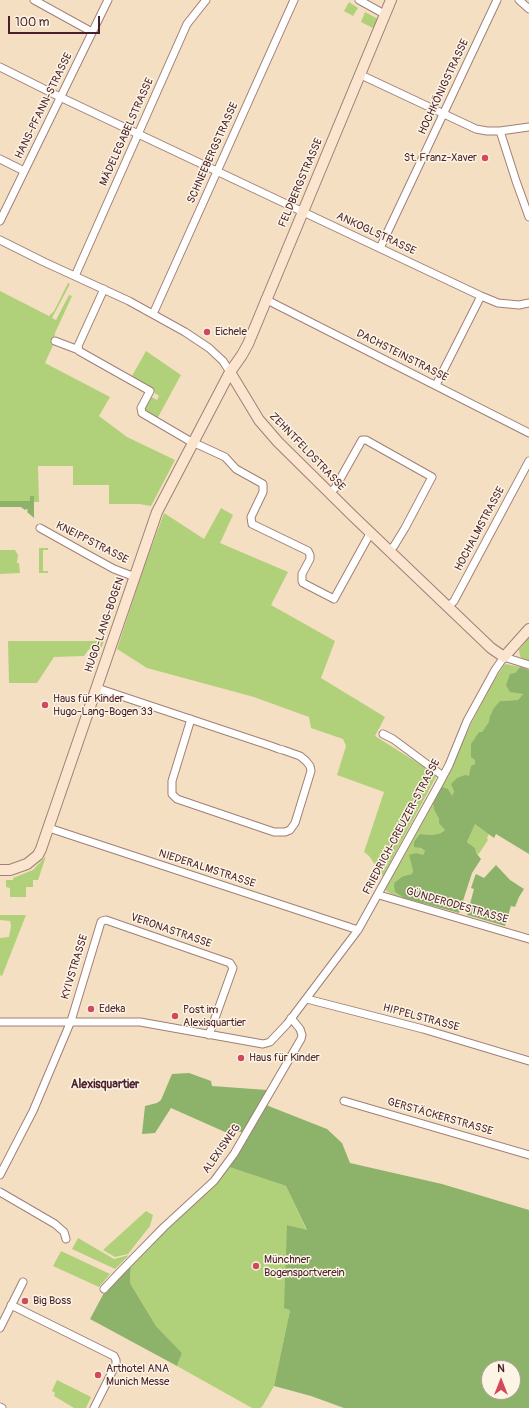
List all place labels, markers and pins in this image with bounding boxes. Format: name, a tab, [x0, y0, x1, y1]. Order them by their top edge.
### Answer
place label: St. Franz-Xaver	[404, 151, 477, 165]
marker: St. Franz-Xaver	[480, 153, 490, 163]
place label: Eichele	[215, 325, 247, 339]
marker: Eichele	[202, 327, 212, 337]
place label: Haus für Kinder Hugo-Lang-Bogen 33	[53, 692, 153, 718]
marker: Haus für Kinder Hugo-Lang-Bogen 33	[40, 700, 50, 710]
place label: Edeka	[99, 1002, 125, 1016]
place label: Post im Alexisquartier	[183, 1003, 246, 1029]
marker: Edeka	[86, 1004, 96, 1014]
marker: Post im Alexisquartier	[170, 1011, 180, 1021]
place label: Haus für Kinder	[249, 1051, 320, 1065]
marker: Haus für Kinder	[236, 1053, 246, 1063]
place label: Münchner Bogensportverein	[264, 1253, 345, 1279]
marker: Münchner Bogensportverein	[251, 1261, 261, 1271]
place label: Big Boss	[33, 1294, 71, 1308]
marker: Big Boss	[20, 1296, 30, 1306]
place label: Arthotel ANA Munich Messe	[106, 1362, 169, 1388]
marker: Arthotel ANA Munich Messe	[93, 1370, 103, 1380]

